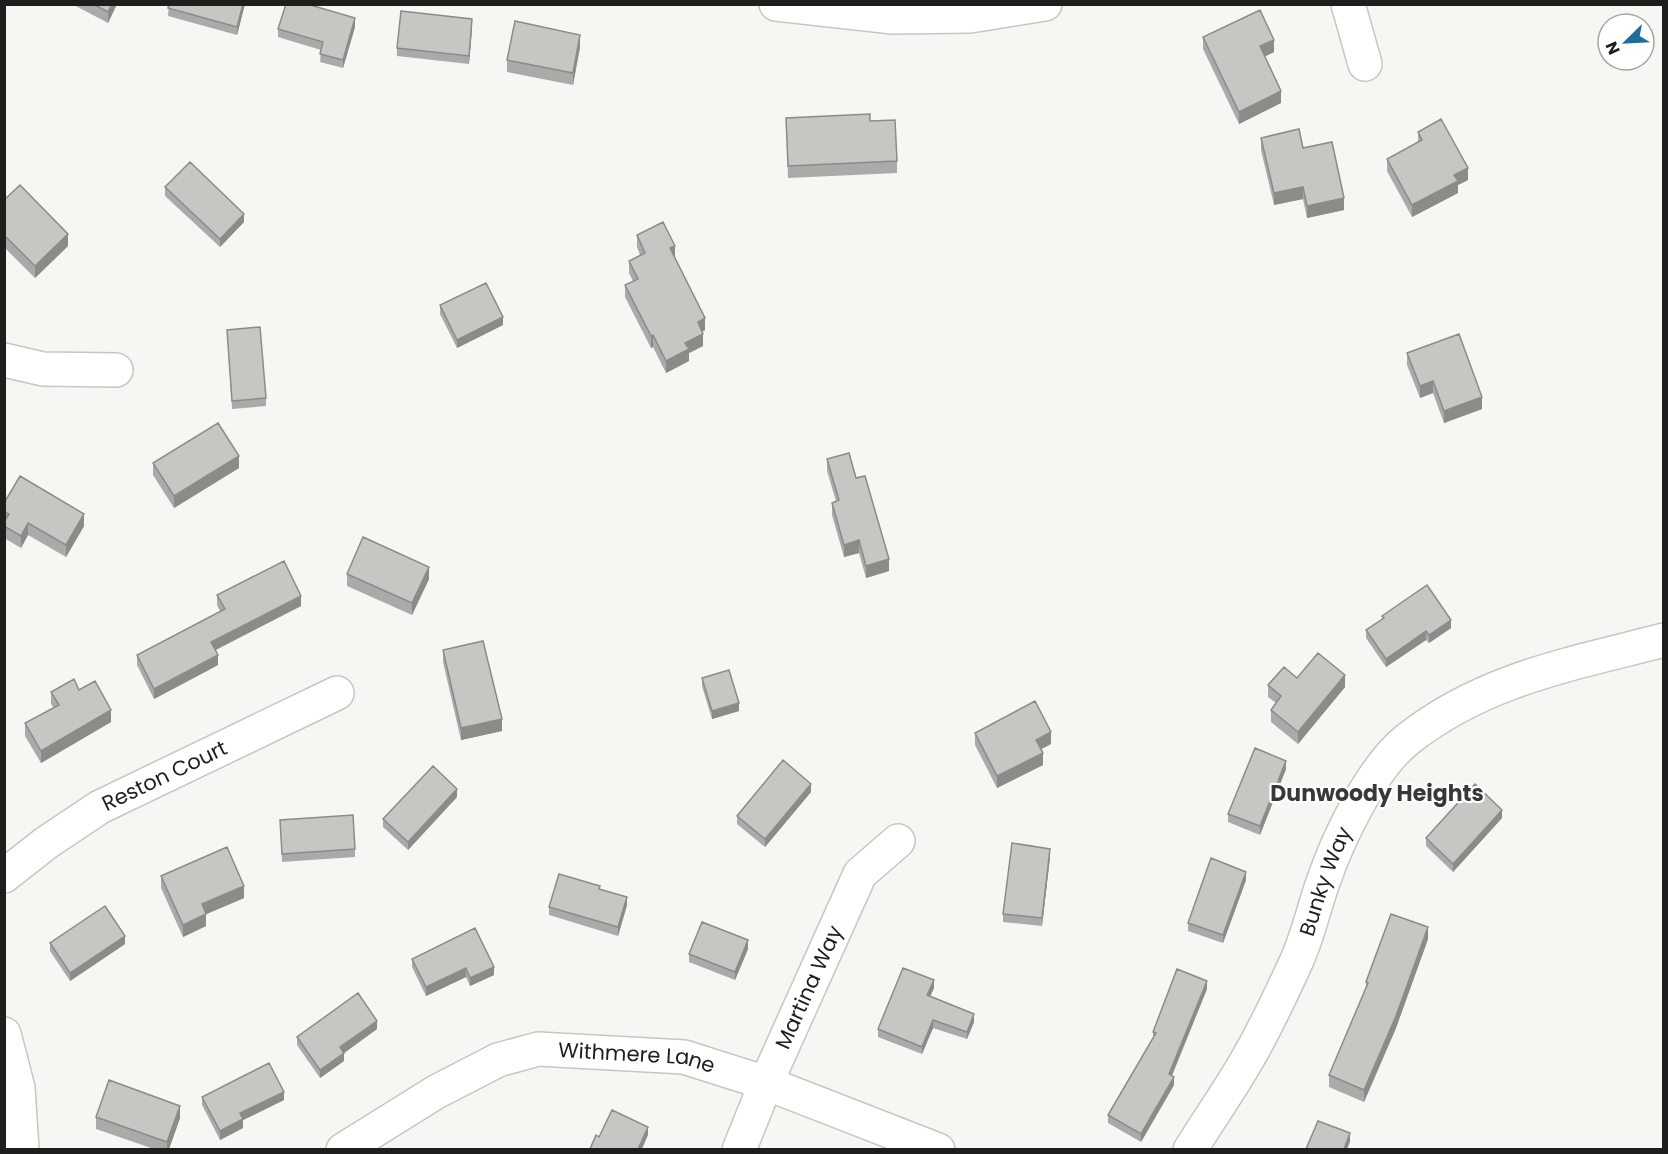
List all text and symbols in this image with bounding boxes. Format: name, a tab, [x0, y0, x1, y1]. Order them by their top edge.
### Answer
north arrow	[1596, 12, 1656, 72]
text: N	[1600, 38, 1626, 58]
street label: Reston Court	[97, 733, 232, 818]
district label: Dunwoody Heights	[1270, 778, 1484, 809]
street label: Bunky Way	[1292, 821, 1358, 940]
street label: Martina Way	[768, 921, 849, 1054]
street label: Withmere Lane	[557, 1035, 719, 1080]

